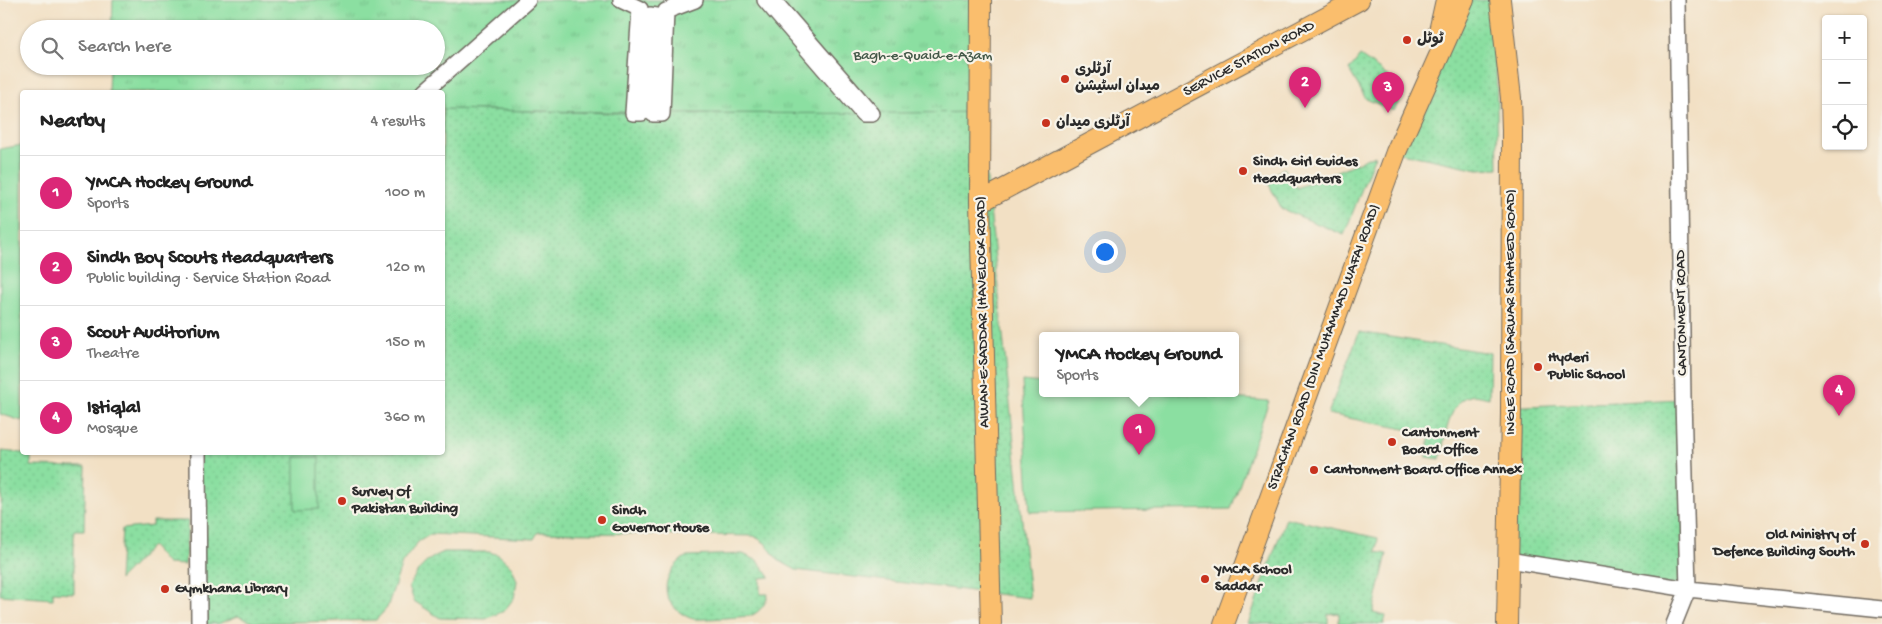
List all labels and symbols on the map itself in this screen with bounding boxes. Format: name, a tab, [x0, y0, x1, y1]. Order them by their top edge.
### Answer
street label: SERVICE STATION ROAD	[1180, 17, 1318, 101]
place label: ٹوٹل	[1417, 31, 1444, 49]
marker: ٹوٹل	[1401, 34, 1413, 46]
park label: Bagh-e-Quaid-e-Azam	[853, 47, 993, 65]
place label: آرٹلری میدان اسٹیشن	[1075, 59, 1160, 96]
pin: 2	[1289, 67, 1321, 108]
pin: 3	[1372, 72, 1404, 113]
marker: آرٹلری میدان اسٹیشن	[1059, 73, 1071, 85]
place label: آرٹلری میدان	[1056, 112, 1131, 132]
marker: آرٹلری میدان	[1040, 117, 1052, 129]
place label: Sindh Girl Guides Headquarters	[1253, 153, 1359, 188]
marker: Sindh Girl Guides Headquarters	[1237, 165, 1249, 177]
street label: INGLE ROAD (SARWAR SHAHEED ROAD)	[1502, 189, 1520, 435]
street label: AIWAN-E-SADDAR (HAVELOCK ROAD)	[972, 196, 994, 428]
street label: STRACHAN ROAD (DIN MUHAMMAD WAFAI ROAD)	[1264, 202, 1384, 492]
your location	[1092, 239, 1118, 265]
street label: CANTONMENT ROAD	[1672, 250, 1692, 376]
place label: Hyderi Public School	[1547, 349, 1626, 384]
marker: Hyderi Public School	[1532, 361, 1544, 373]
pin: 4	[1823, 375, 1855, 416]
pin: 1	[1123, 414, 1155, 455]
place label: Cantonment Board Office	[1401, 424, 1480, 459]
marker: Cantonment Board Office	[1386, 436, 1398, 448]
place label: Cantonment Board Office Annex	[1323, 461, 1522, 479]
marker: Cantonment Board Office Annex	[1308, 464, 1320, 476]
place label: Survey Of Pakistan Building	[351, 483, 459, 518]
marker: Survey Of Pakistan Building	[336, 495, 348, 507]
place label: Sindh Governor House	[612, 502, 711, 537]
marker: Sindh Governor House	[596, 514, 608, 526]
place label: Old Ministry of Defence Building South	[1711, 526, 1856, 561]
marker: Old Ministry of Defence Building South	[1859, 538, 1871, 550]
place label: YMCA School Saddar	[1213, 561, 1293, 596]
marker: YMCA School Saddar	[1199, 573, 1211, 585]
place label: Gymkhana Library	[175, 580, 288, 598]
marker: Gymkhana Library	[159, 583, 171, 595]

